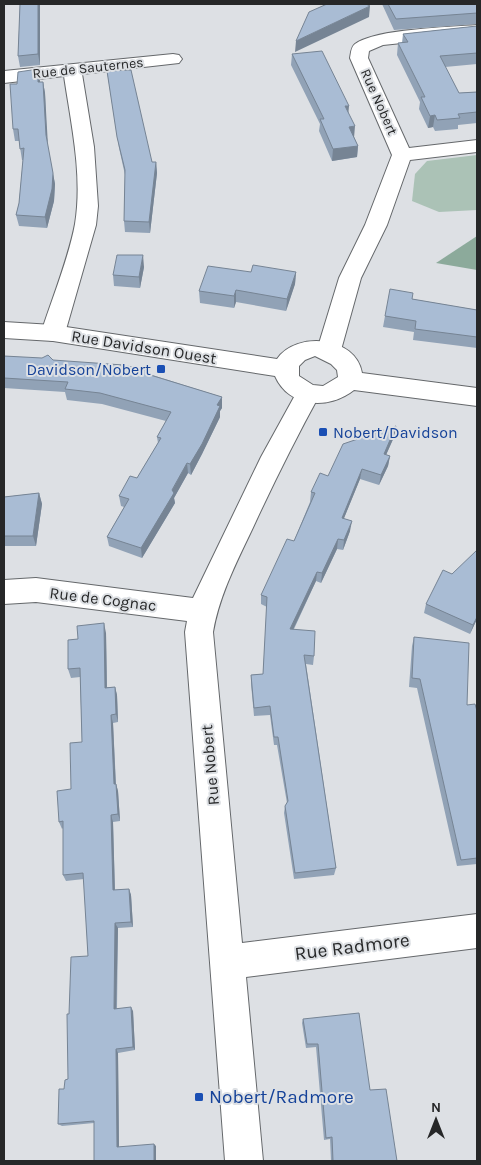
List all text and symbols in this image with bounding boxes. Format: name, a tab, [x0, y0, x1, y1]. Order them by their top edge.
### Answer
street label: Rue de Sauternes	[32, 54, 144, 82]
street label: Rue Nobert	[357, 66, 401, 138]
street label: Rue Davidson Ouest	[70, 326, 218, 368]
place label: Davidson/Nobert	[26, 360, 151, 379]
marker: Davidson/Nobert	[155, 363, 167, 375]
place label: Nobert/Davidson	[333, 423, 458, 442]
marker: Nobert/Davidson	[317, 426, 329, 438]
street label: Rue de Cognac	[49, 583, 157, 615]
street label: Rue Nobert	[197, 724, 223, 806]
street label: Rue Radmore	[293, 929, 411, 965]
place label: Nobert/Radmore	[209, 1086, 354, 1108]
marker: Nobert/Radmore	[193, 1091, 205, 1103]
north arrow	[411, 1095, 461, 1145]
text: N	[431, 1099, 441, 1116]

